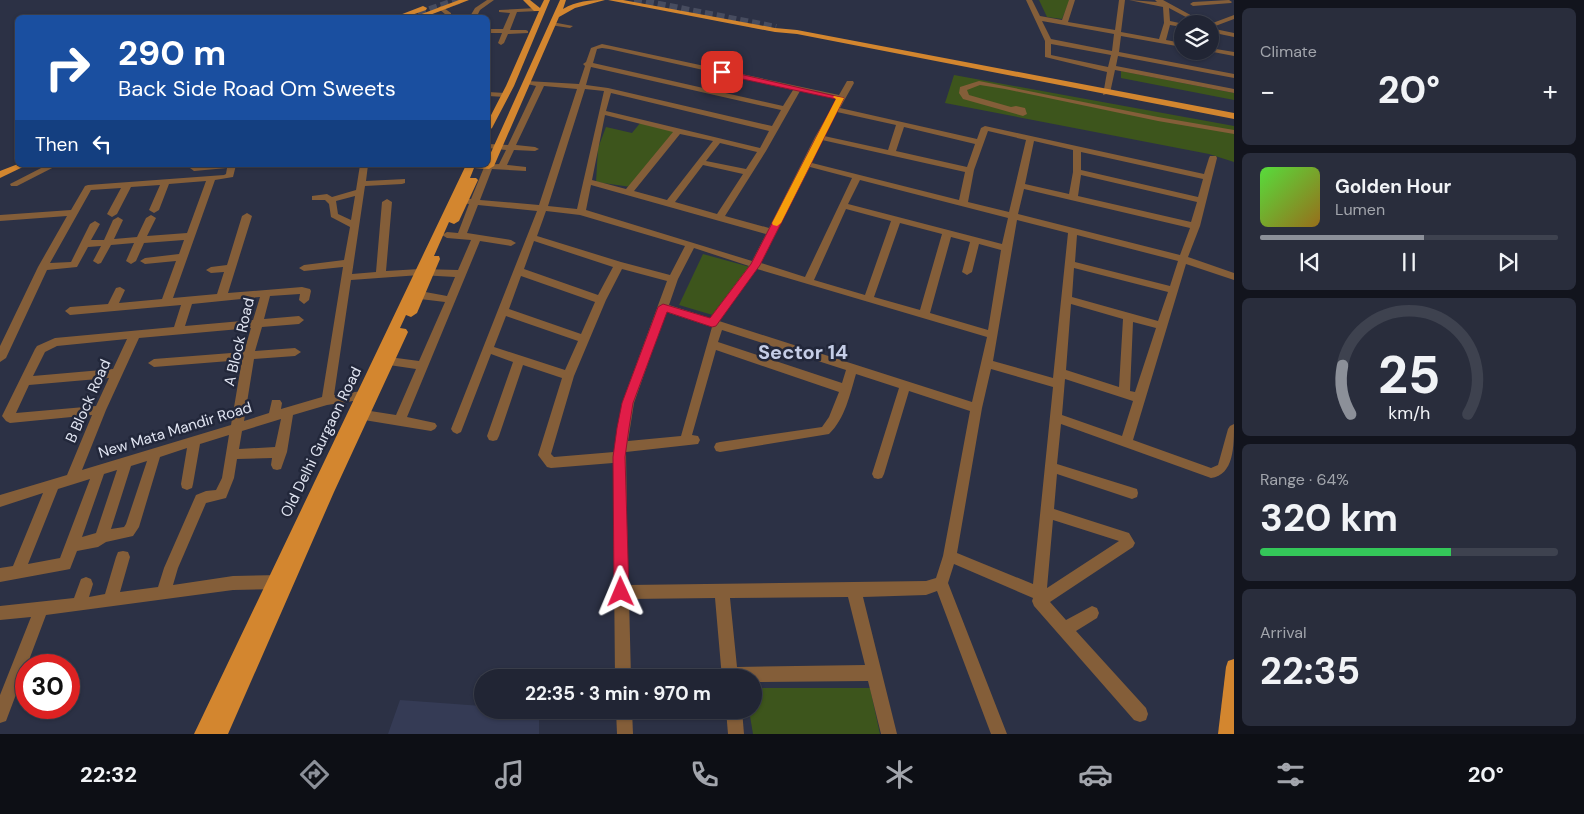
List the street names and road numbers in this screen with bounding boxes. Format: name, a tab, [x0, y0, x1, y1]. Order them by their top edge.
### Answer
street label: A Block Road	[219, 296, 259, 388]
street label: B Block Road	[61, 356, 115, 446]
street label: Old Delhi Gurgaon Road	[276, 363, 366, 521]
street label: New Mata Mandir Road	[96, 397, 254, 463]

